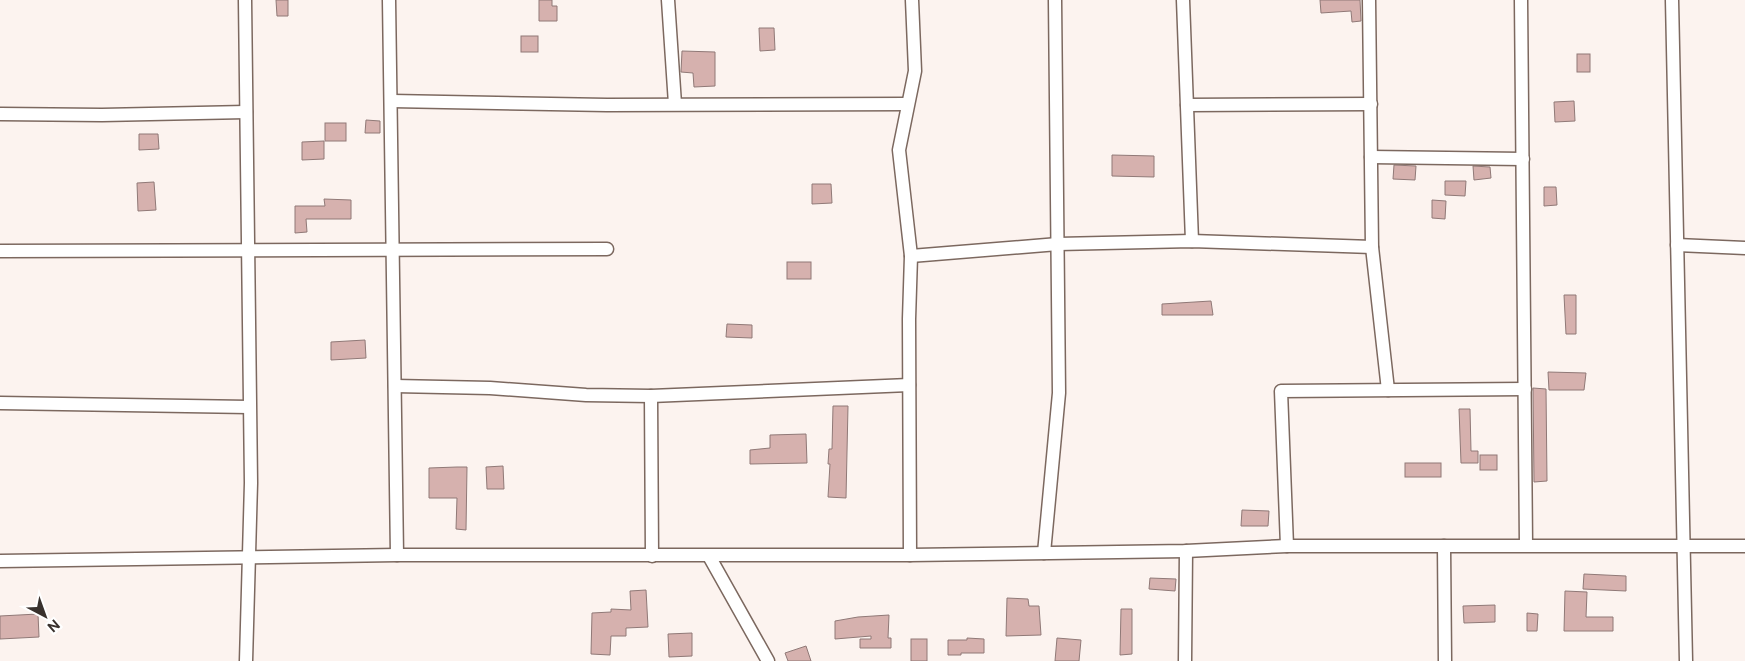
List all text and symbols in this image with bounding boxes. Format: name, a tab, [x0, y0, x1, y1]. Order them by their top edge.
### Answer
north arrow	[20, 591, 70, 641]
text: N	[44, 616, 63, 635]

